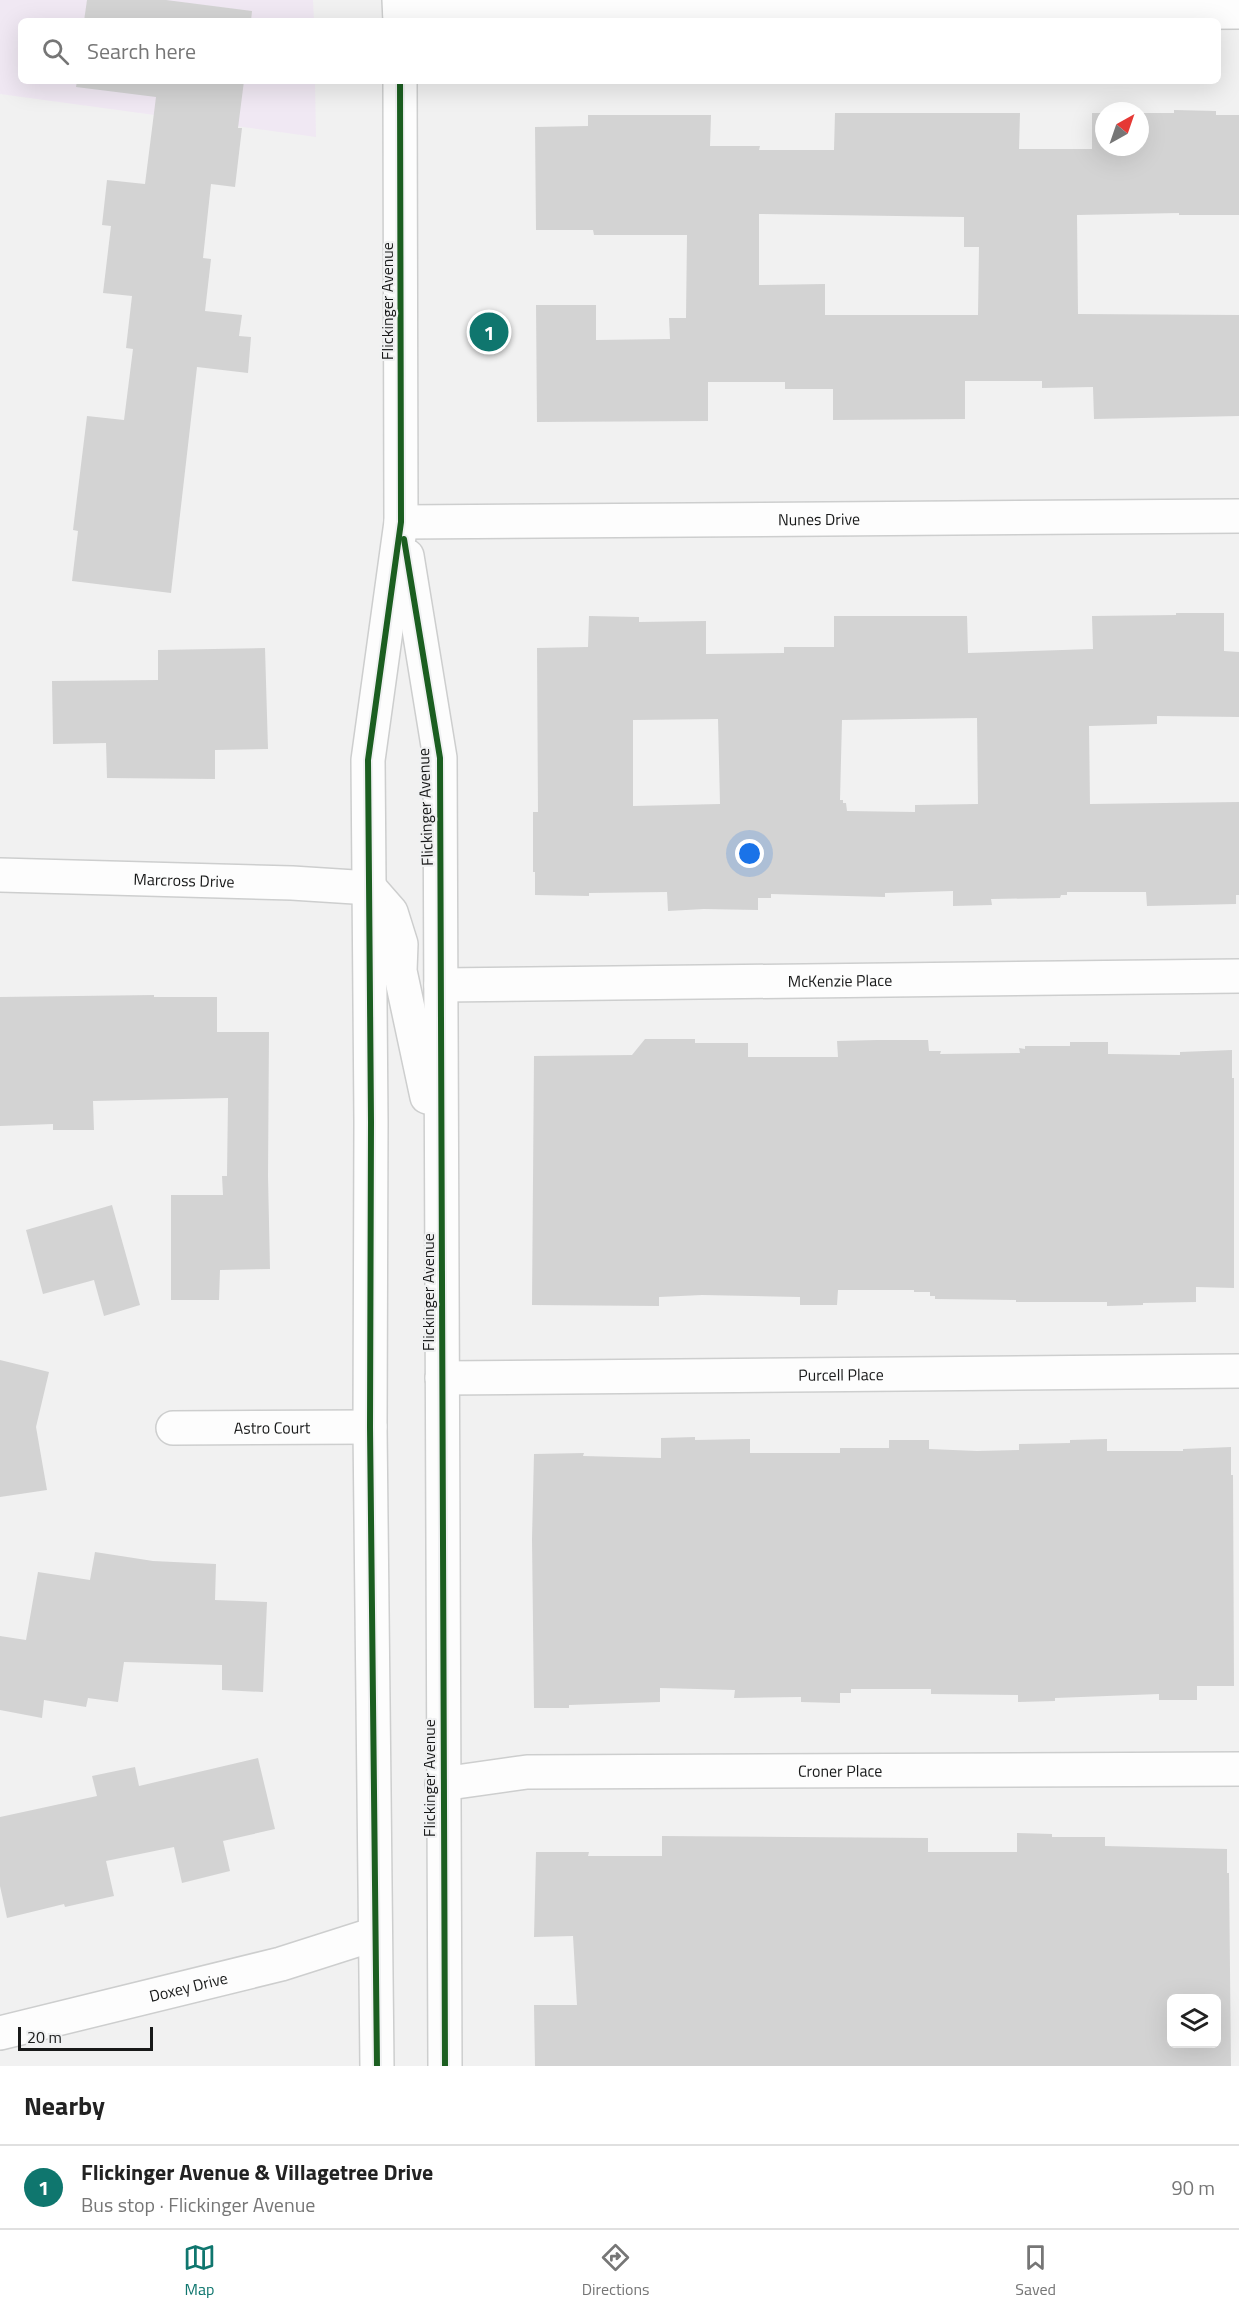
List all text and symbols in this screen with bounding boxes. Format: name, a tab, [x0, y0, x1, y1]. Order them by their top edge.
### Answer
search box	[18, 18, 1221, 84]
text: Search here	[87, 34, 196, 68]
icon: search	[39, 35, 72, 68]
north arrow	[1095, 102, 1149, 156]
street label: Flickinger Avenue	[375, 242, 399, 360]
pin: 1	[470, 310, 508, 354]
street label: Nunes Drive	[778, 507, 860, 531]
street label: Flickinger Avenue	[411, 748, 439, 866]
your location	[735, 839, 764, 868]
street label: Marcross Drive	[133, 867, 235, 893]
street label: McKenzie Place	[788, 968, 892, 993]
street label: Flickinger Avenue	[416, 1233, 440, 1351]
street label: Purcell Place	[798, 1362, 884, 1387]
street label: Astro Court	[234, 1415, 311, 1440]
street label: Flickinger Avenue	[417, 1719, 441, 1837]
street label: Croner Place	[798, 1759, 882, 1783]
street label: Doxey Drive	[147, 1966, 230, 2008]
map controls	[1167, 1994, 1221, 2048]
button: layers	[1167, 1994, 1221, 2048]
scale bar	[18, 2024, 153, 2052]
text: 20 m	[27, 2025, 62, 2049]
text: Nearby	[24, 2086, 105, 2125]
text: Flickinger Avenue & Villagetree Drive	[81, 2155, 433, 2189]
text: 1	[38, 2172, 49, 2203]
text: 90 m	[1171, 2172, 1215, 2203]
text: Bus stop · Flickinger Avenue	[81, 2189, 315, 2220]
tab: Map	[183, 2241, 216, 2301]
tab: Directions	[582, 2241, 650, 2301]
tab: Saved	[1015, 2241, 1056, 2301]

